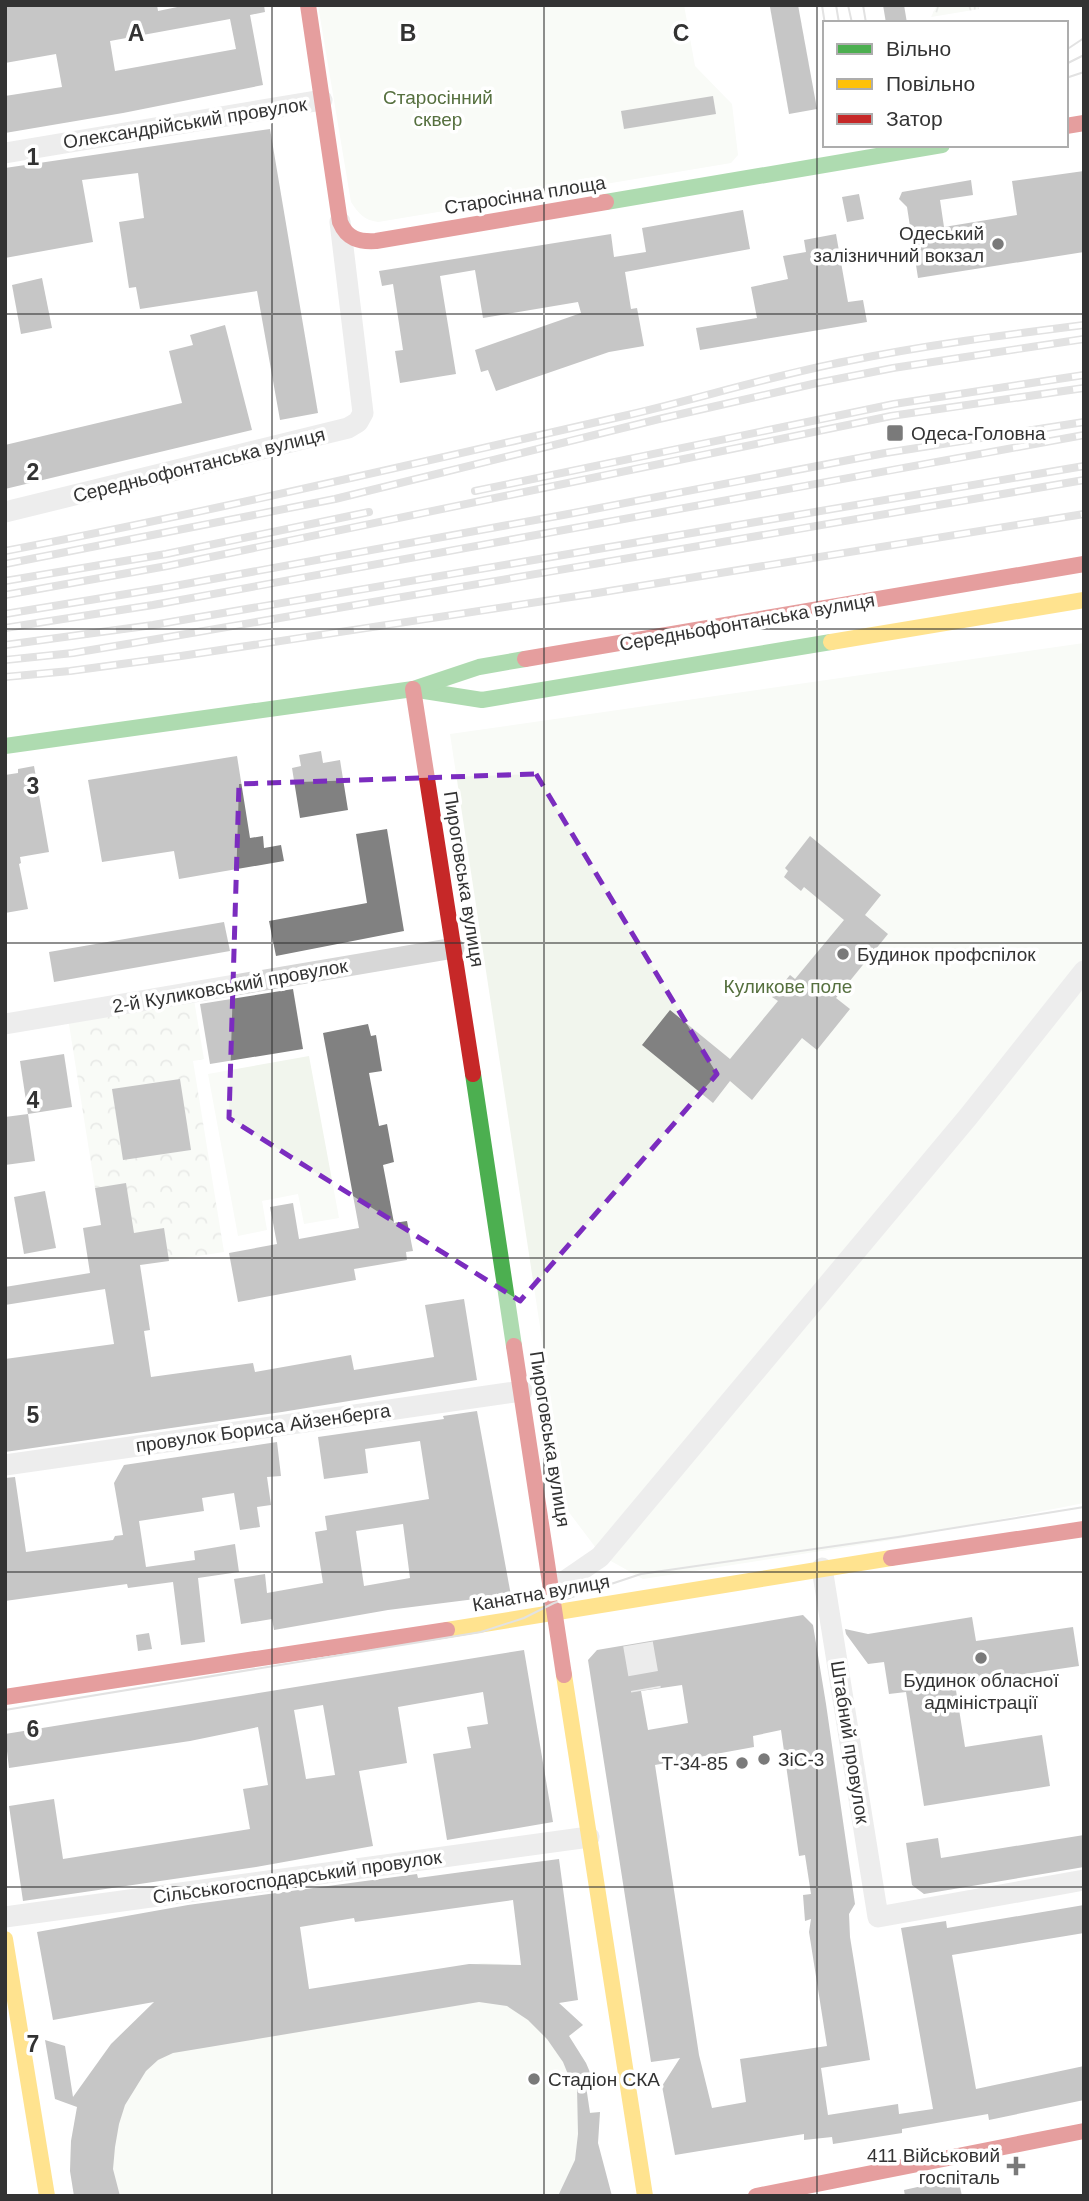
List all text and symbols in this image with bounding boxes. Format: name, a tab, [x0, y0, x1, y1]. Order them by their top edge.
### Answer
text: A	[128, 20, 144, 46]
text: B	[400, 20, 416, 46]
text: C	[673, 20, 689, 46]
legend	[823, 21, 1068, 147]
text: Вільно	[886, 37, 951, 60]
text: Повільно	[886, 72, 975, 95]
park label: Старосінний сквер	[383, 87, 493, 130]
street label: Олександрійський провулок	[62, 93, 309, 153]
text: Затор	[886, 107, 943, 130]
text: 1	[27, 144, 40, 170]
street label: Старосінна площа	[443, 172, 607, 218]
place label: Одеський залізничний вокзал	[813, 223, 984, 266]
marker: Одеський залізничний вокзал	[990, 236, 1006, 252]
street label: Середньофонтанська вулиця	[71, 423, 327, 507]
marker: Одеса-Головна	[885, 423, 905, 443]
place label: Одеса-Головна	[911, 423, 1046, 444]
text: 2	[27, 459, 39, 485]
street label: Середньофонтанська вулиця	[618, 589, 876, 655]
text: 3	[27, 773, 39, 799]
street label: Пироговська вулиця	[440, 789, 488, 969]
place label: Будинок профспілок	[857, 944, 1036, 965]
marker: Будинок профспілок	[835, 946, 851, 962]
street label: 2-й Куликовський провулок	[111, 955, 350, 1017]
park label: Куликове поле	[724, 976, 852, 997]
text: 4	[27, 1087, 40, 1113]
street label: Пироговська вулиця	[526, 1349, 574, 1529]
street label: провулок Бориса Айзенберга	[134, 1400, 392, 1456]
text: 5	[27, 1402, 40, 1428]
street label: Канатна вулиця	[471, 1571, 611, 1615]
marker: Будинок обласної адміністрації	[973, 1650, 989, 1666]
street label: Штабний провулок	[827, 1659, 873, 1826]
place label: Будинок обласної адміністрації	[903, 1670, 1059, 1713]
text: 6	[27, 1716, 39, 1742]
place label: ЗіС-3	[778, 1749, 824, 1770]
marker: ЗіС-3	[756, 1751, 772, 1767]
place label: Т-34-85	[661, 1753, 728, 1774]
marker: Т-34-85	[734, 1755, 750, 1771]
street label: Сільськогосподарський провулок	[151, 1846, 443, 1908]
text: 7	[27, 2031, 39, 2057]
place label: Стадіон СКА	[548, 2069, 660, 2090]
marker: Стадіон СКА	[526, 2071, 542, 2087]
place label: 411 Військовий госпіталь	[867, 2145, 1000, 2188]
marker: 411 Військовий госпіталь	[1006, 2156, 1026, 2176]

